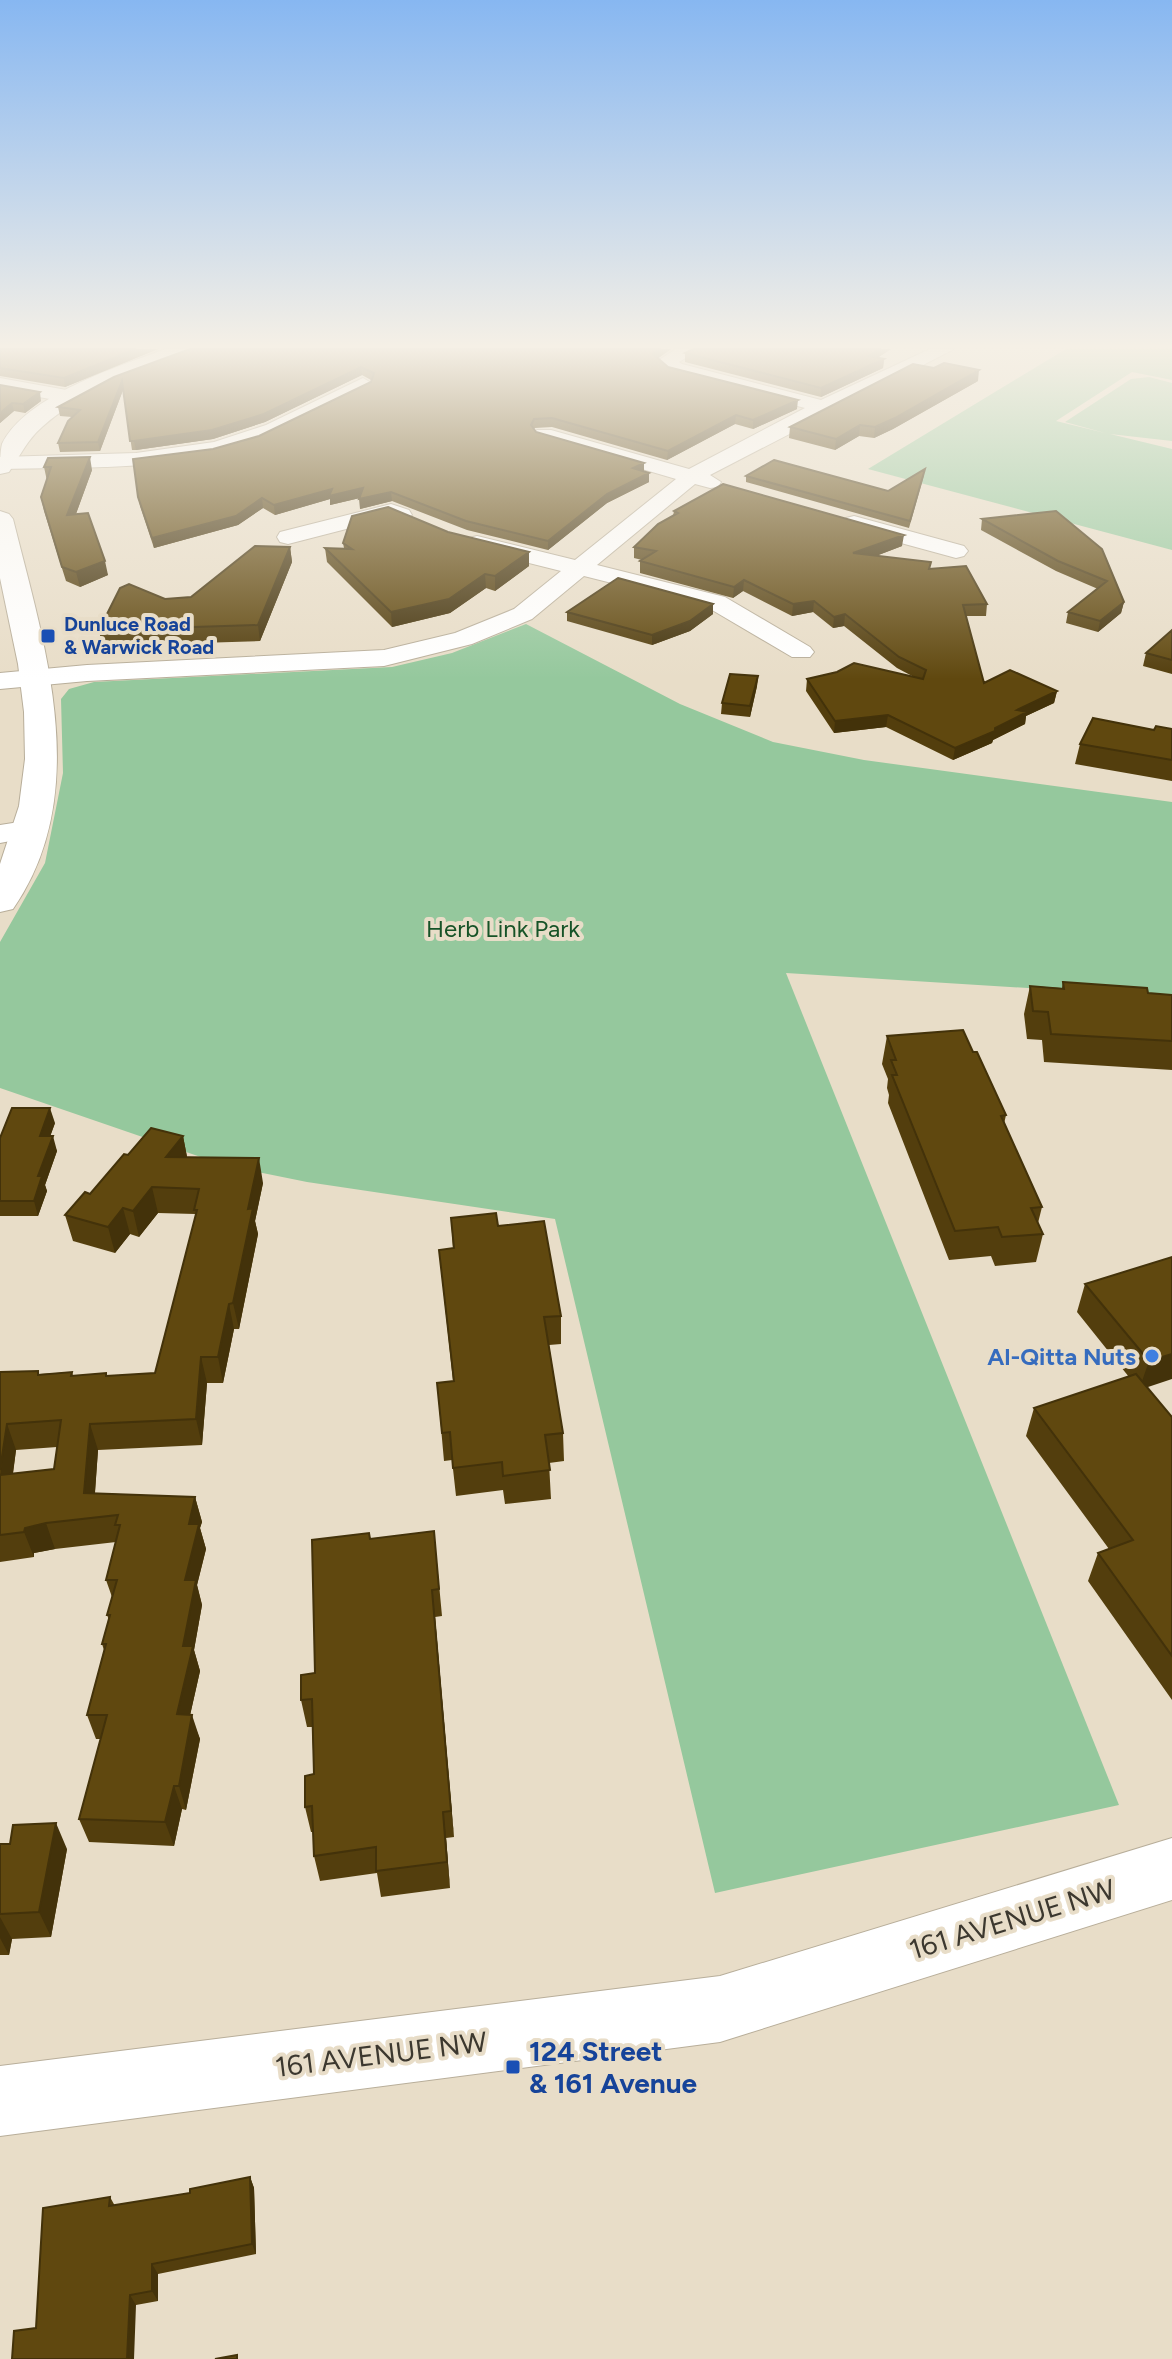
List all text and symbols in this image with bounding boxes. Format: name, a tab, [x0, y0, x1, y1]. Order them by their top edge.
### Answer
place label: Dunluce Road & Warwick Road	[64, 612, 214, 659]
marker: Dunluce Road & Warwick Road	[39, 627, 57, 645]
park label: Herb Link Park	[426, 914, 580, 943]
place label: Al-Qitta Nuts	[987, 1342, 1136, 1371]
marker: Al-Qitta Nuts	[1143, 1347, 1161, 1365]
street label: 161 AVENUE NW	[905, 1872, 1119, 1966]
street label: 161 AVENUE NW	[273, 2024, 489, 2084]
place label: 124 Street & 161 Avenue	[529, 2034, 697, 2100]
marker: 124 Street & 161 Avenue	[504, 2058, 522, 2076]

